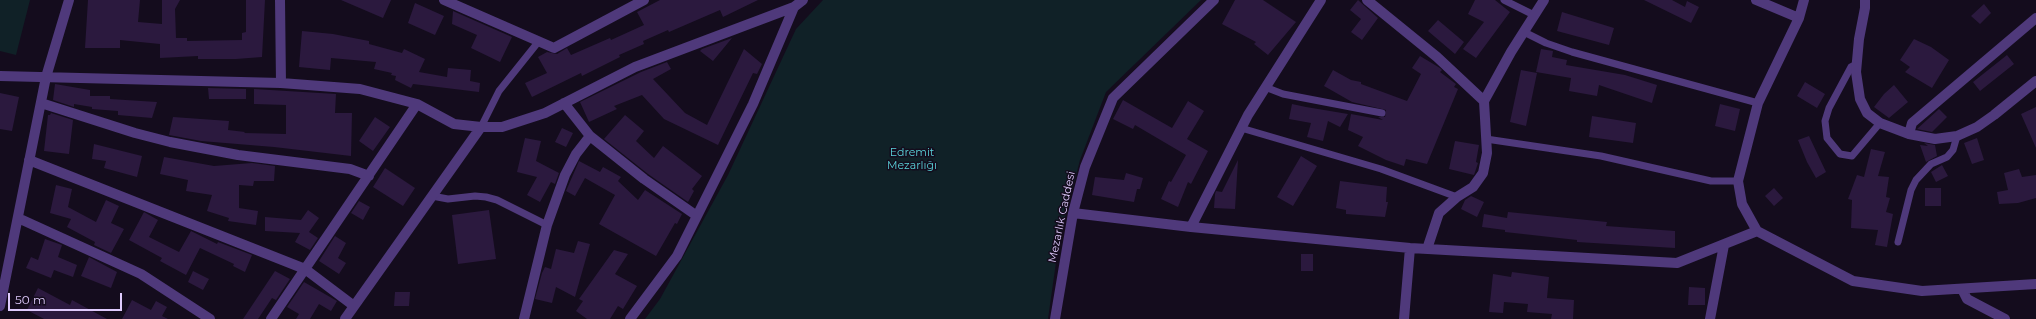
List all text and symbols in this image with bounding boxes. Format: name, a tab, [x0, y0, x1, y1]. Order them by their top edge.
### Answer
park label: Edremit Mezarlığı	[887, 146, 937, 172]
street label: Mezarlık Caddesi	[1046, 170, 1078, 264]
scale bar	[10, 285, 124, 311]
text: 50 m	[15, 292, 46, 307]

